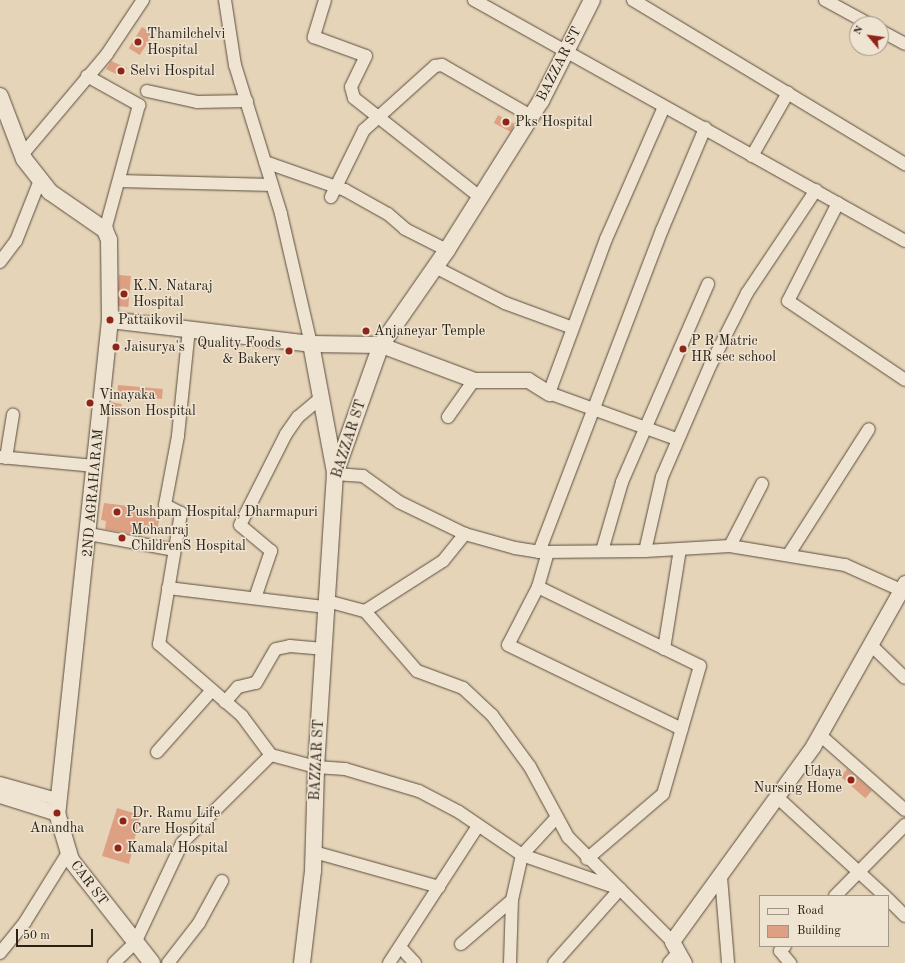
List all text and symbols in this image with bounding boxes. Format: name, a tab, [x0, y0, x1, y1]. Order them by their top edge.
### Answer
north arrow	[849, 16, 889, 56]
street label: BAZZAR ST	[533, 24, 585, 104]
text: N	[852, 24, 866, 37]
place label: Thamilchelvi Hospital	[147, 26, 225, 58]
marker: Thamilchelvi Hospital	[132, 36, 144, 48]
place label: Selvi Hospital	[130, 63, 215, 79]
marker: Selvi Hospital	[115, 65, 127, 77]
place label: Pks Hospital	[515, 114, 592, 130]
marker: Pks Hospital	[500, 116, 512, 128]
place label: K.N. Nataraj Hospital	[133, 278, 213, 310]
marker: K.N. Nataraj Hospital	[118, 288, 130, 300]
place label: Pattaikovil	[118, 312, 183, 328]
marker: Pattaikovil	[105, 315, 115, 325]
place label: Anjaneyar Temple	[374, 323, 485, 339]
marker: Anjaneyar Temple	[361, 326, 371, 336]
place label: P R Matric HR sec school	[691, 333, 776, 366]
place label: Quality Foods & Bakery	[197, 335, 281, 368]
place label: Jaisurya's	[124, 339, 185, 355]
marker: Jaisurya's	[111, 342, 121, 352]
marker: P R Matric HR sec school	[678, 344, 688, 354]
marker: Quality Foods & Bakery	[284, 346, 294, 356]
place label: Vinayaka Misson Hospital	[99, 387, 196, 420]
marker: Vinayaka Misson Hospital	[84, 397, 96, 409]
street label: BAZZAR ST	[328, 398, 370, 480]
street label: 2ND AGRAHARAM	[79, 428, 107, 558]
place label: Pushpam Hospital, Dharmapuri	[126, 504, 318, 520]
marker: Pushpam Hospital, Dharmapuri	[111, 506, 123, 518]
place label: Mohanraj ChildrenS Hospital	[131, 522, 246, 554]
marker: Mohanraj ChildrenS Hospital	[116, 532, 128, 544]
street label: BAZZAR ST	[306, 719, 328, 801]
place label: Udaya Nursing Home	[754, 764, 842, 796]
marker: Udaya Nursing Home	[845, 774, 857, 786]
place label: Dr. Ramu Life Care Hospital	[132, 805, 220, 838]
marker: Anandha	[52, 808, 62, 818]
marker: Dr. Ramu Life Care Hospital	[117, 815, 129, 827]
place label: Anandha	[30, 820, 84, 836]
place label: Kamala Hospital	[127, 840, 228, 856]
marker: Kamala Hospital	[112, 842, 124, 854]
street label: CAR ST	[67, 857, 111, 909]
legend	[759, 895, 889, 947]
text: Road	[797, 905, 824, 917]
scale bar	[18, 921, 95, 947]
text: Building	[797, 925, 841, 937]
text: 50 m	[23, 930, 50, 942]

